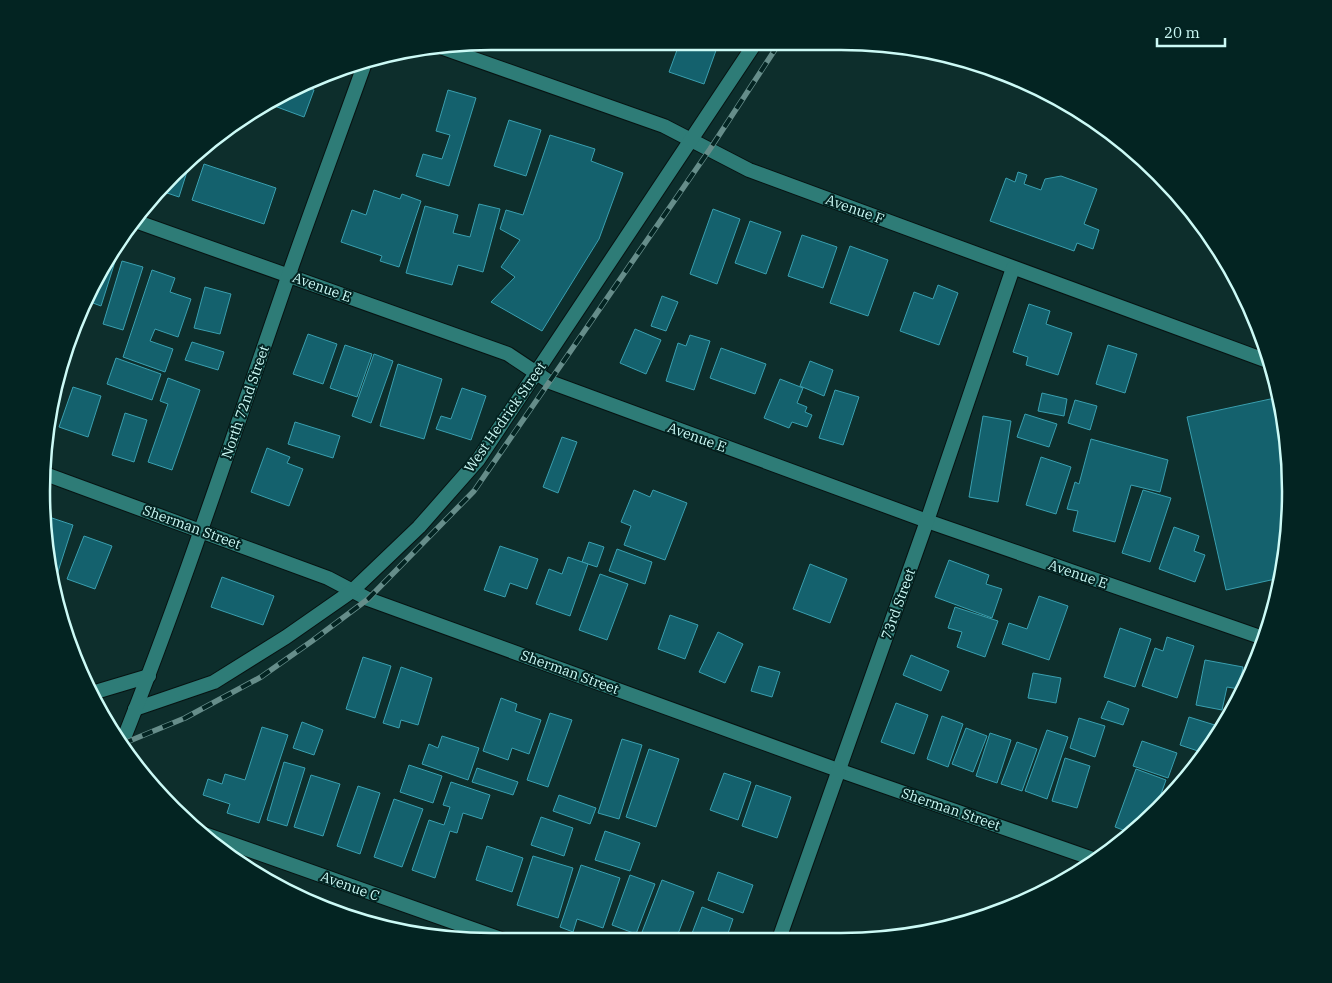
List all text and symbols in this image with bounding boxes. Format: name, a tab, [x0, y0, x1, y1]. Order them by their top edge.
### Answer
scale bar	[1157, 15, 1224, 47]
text: 20 m	[1164, 23, 1200, 42]
street label: Avenue F	[823, 190, 887, 228]
street label: Avenue E	[290, 268, 354, 306]
street label: North 72nd Street	[217, 343, 273, 461]
street label: West Hedrick Street	[460, 358, 550, 476]
street label: Avenue E	[665, 418, 729, 456]
street label: Sherman Street	[140, 501, 244, 553]
street label: Avenue E	[1046, 555, 1110, 593]
street label: 73rd Street	[877, 566, 919, 642]
street label: Sherman Street	[518, 646, 622, 698]
street label: Sherman Street	[899, 784, 1003, 834]
street label: Avenue C	[318, 867, 382, 905]

